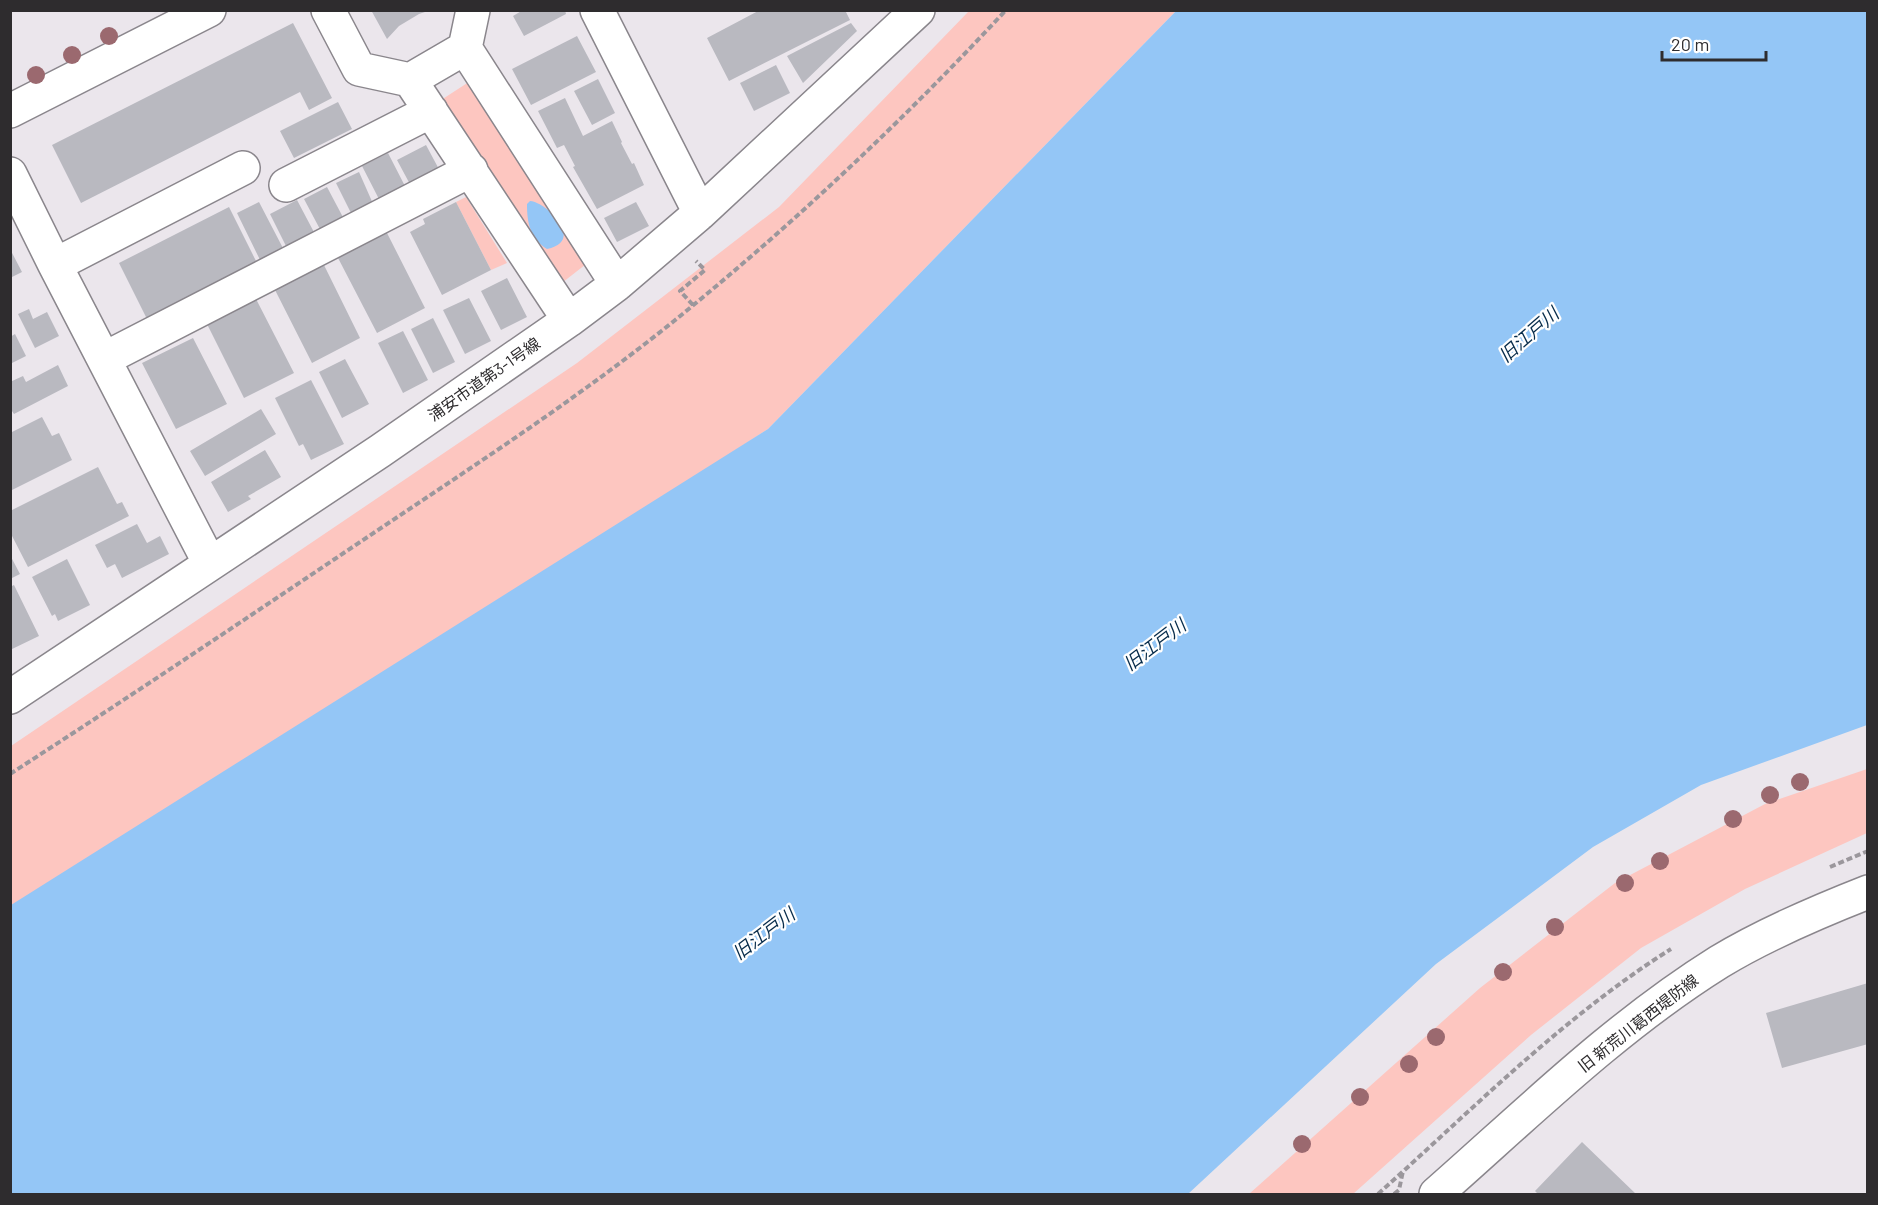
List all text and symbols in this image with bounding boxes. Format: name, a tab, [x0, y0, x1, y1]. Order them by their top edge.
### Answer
scale bar	[1662, 24, 1766, 62]
text: 20 m	[1671, 33, 1709, 55]
water label: 旧江戸川	[1494, 301, 1564, 366]
street label: 浦安市道第3-1号線	[424, 333, 543, 424]
water label: 旧江戸川	[1119, 613, 1191, 675]
water label: 旧江戸川	[728, 902, 800, 964]
street label: 旧 新荒川葛西堤防線	[1574, 970, 1702, 1075]

